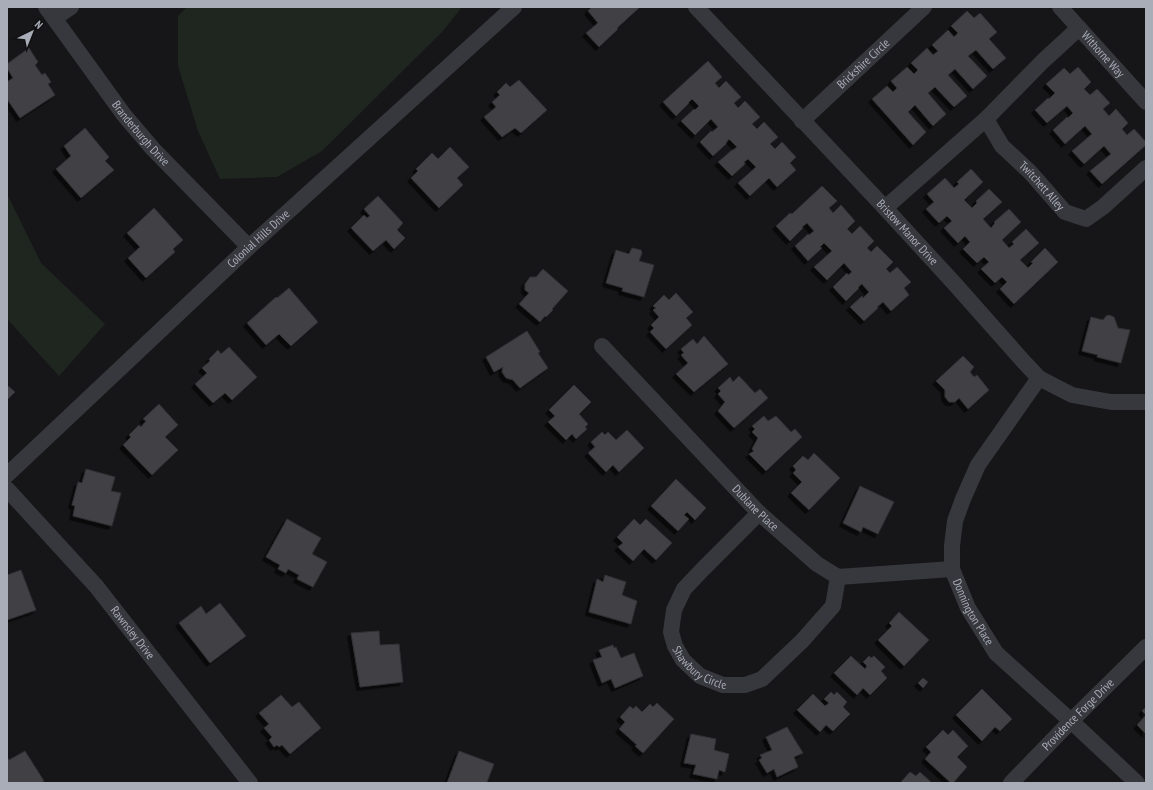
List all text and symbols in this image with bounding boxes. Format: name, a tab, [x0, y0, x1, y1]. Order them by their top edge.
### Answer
north arrow	[12, 12, 52, 52]
text: N	[32, 18, 46, 32]
street label: Withorne Way	[1079, 28, 1128, 81]
street label: Brickshire Circle	[834, 35, 893, 92]
street label: Branderburgh Drive	[109, 98, 173, 169]
street label: Twitchett Alley	[1016, 158, 1068, 214]
street label: Bristow Manor Drive	[874, 196, 942, 268]
street label: Colonial Hills Drive	[224, 206, 292, 271]
street label: Dublane Place	[729, 481, 782, 534]
street label: Donnington Place	[950, 576, 997, 648]
street label: Rawnsley Drive	[108, 603, 158, 662]
street label: Shawbury Circle	[669, 643, 726, 692]
street label: Providence Forge Drive	[1039, 675, 1117, 753]

